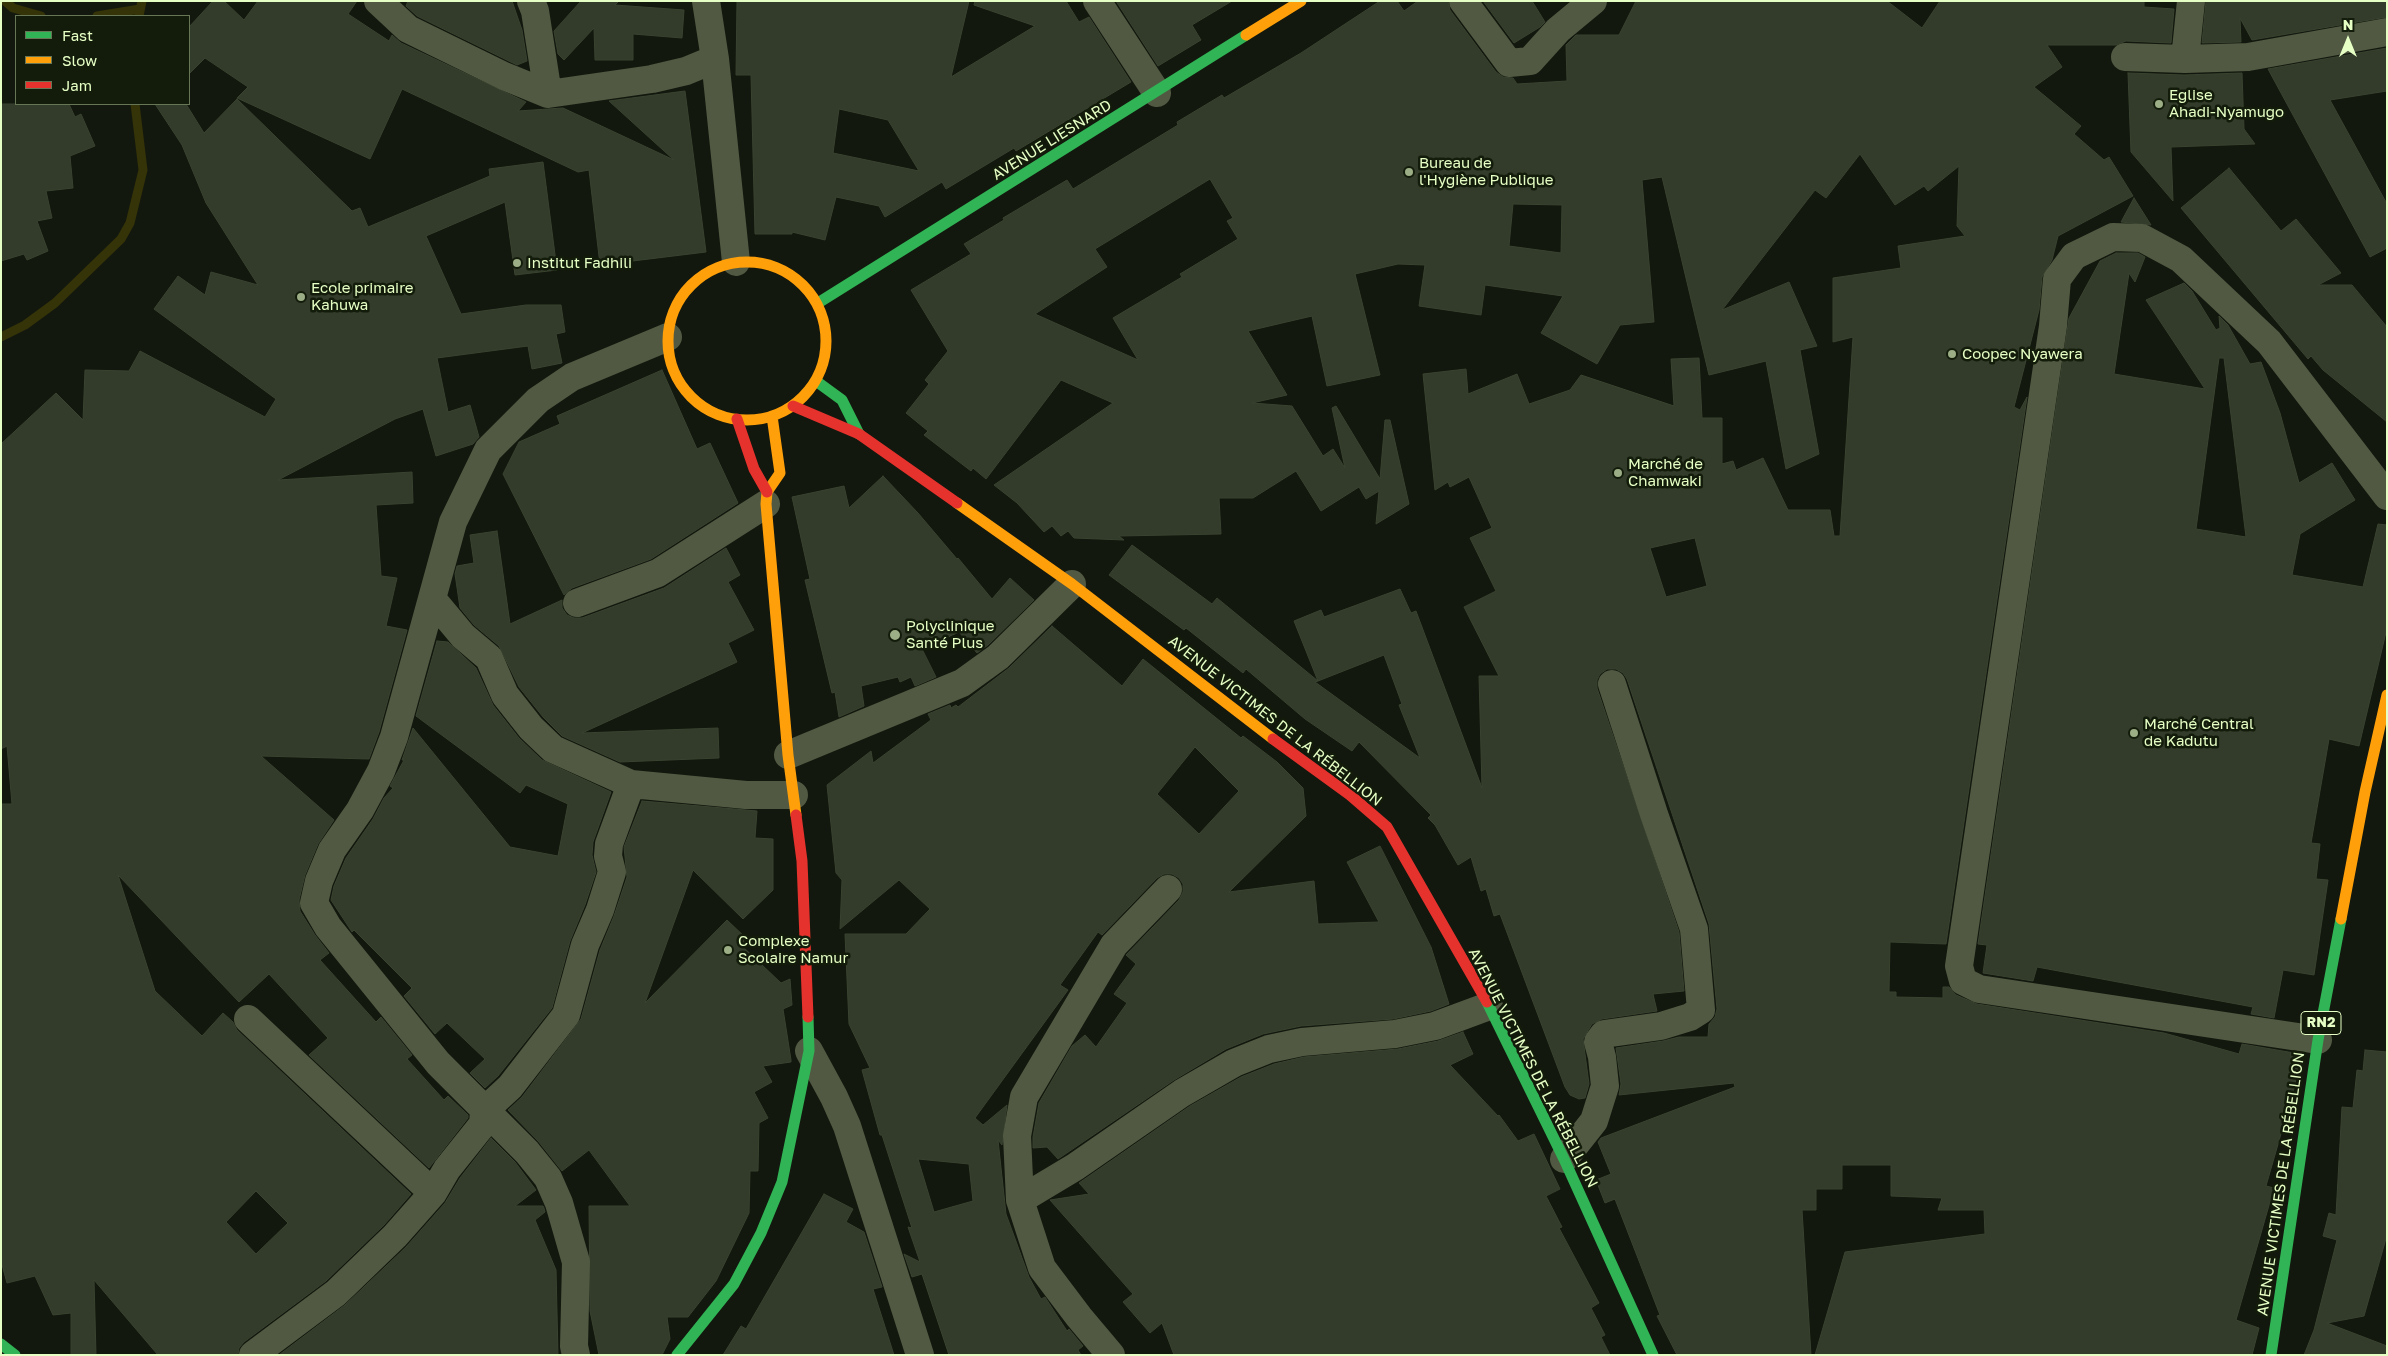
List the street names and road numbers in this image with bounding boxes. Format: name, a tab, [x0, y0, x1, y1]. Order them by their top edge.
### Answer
street label: AVENUE LIESNARD	[989, 96, 1115, 184]
street label: AVENUE VICTIMES DE LA RÉBELLION	[1165, 632, 1385, 810]
street label: AVENUE VICTIMES DE LA RÉBELLION	[1465, 945, 1601, 1191]
road number: RN2	[2301, 1011, 2341, 1034]
street label: AVENUE VICTIMES DE LA RÉBELLION	[2254, 1051, 2308, 1317]

